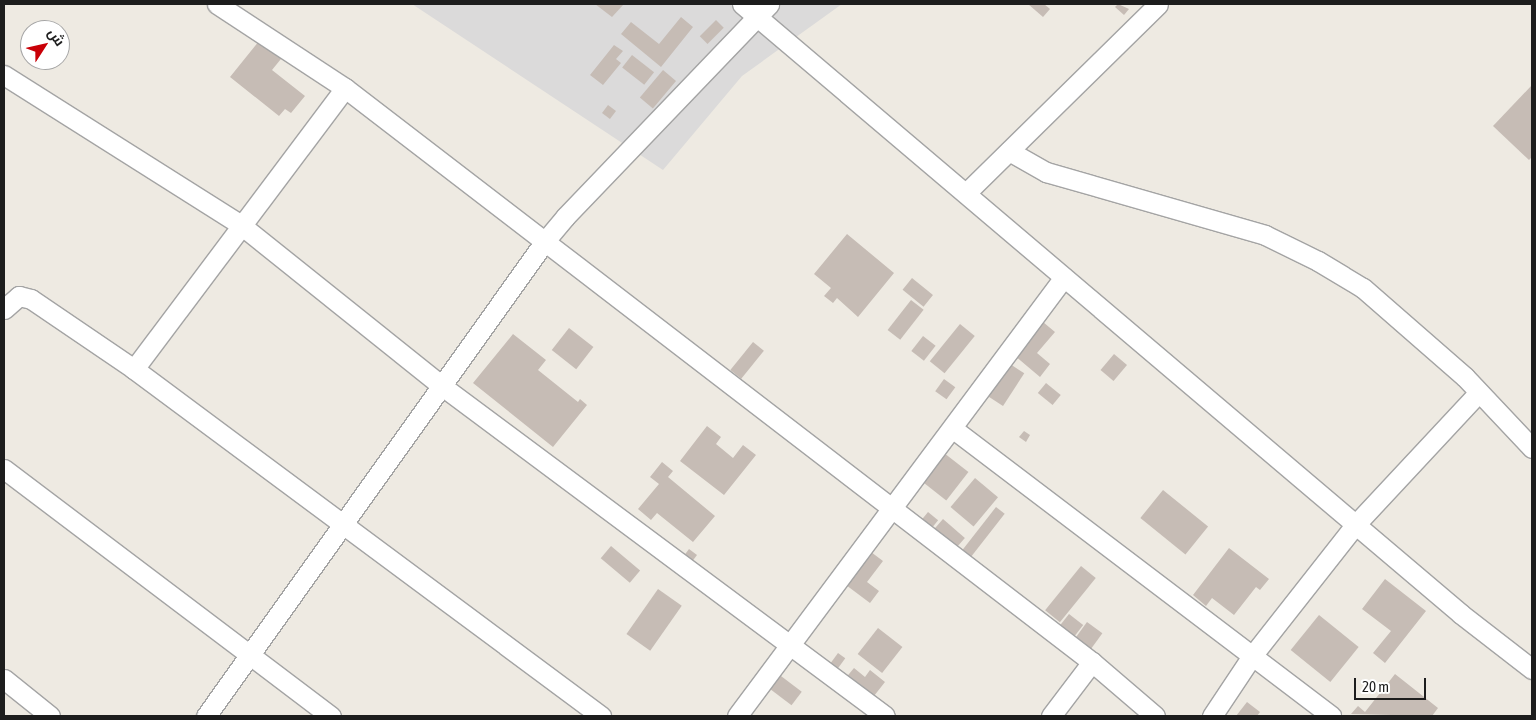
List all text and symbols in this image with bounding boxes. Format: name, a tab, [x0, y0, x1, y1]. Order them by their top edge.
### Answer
north arrow	[20, 20, 70, 70]
text: ش	[45, 25, 68, 49]
scale bar	[1356, 668, 1428, 700]
text: 20 m	[1362, 678, 1389, 695]

